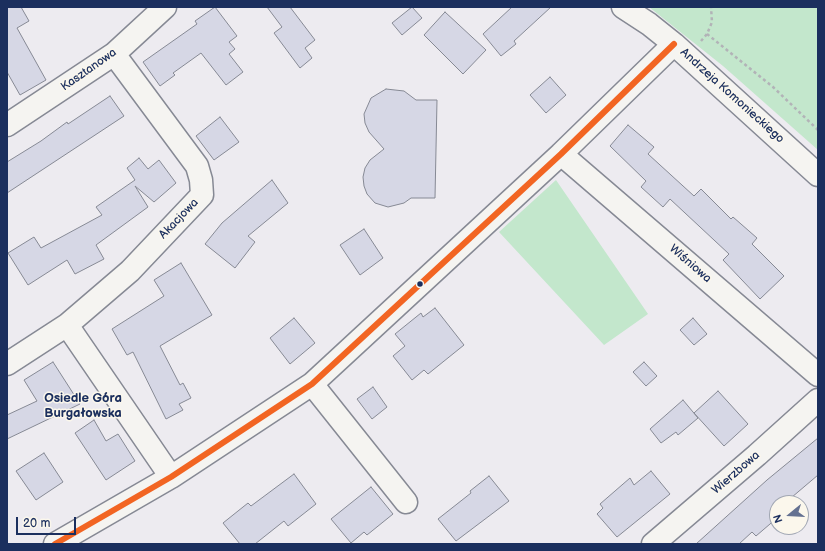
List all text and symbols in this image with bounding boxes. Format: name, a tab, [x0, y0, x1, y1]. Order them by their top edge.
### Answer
street label: Kasztanowa	[58, 46, 120, 94]
street label: Andrzeja Komonieckiego	[677, 46, 787, 146]
street label: Akacjowa	[156, 196, 202, 242]
street label: Wiśniowa	[666, 242, 714, 286]
unlabelled marker	[415, 279, 425, 289]
district label: Osiedle Góra Burgałowska	[44, 391, 122, 422]
street label: Wierzbowa	[709, 448, 763, 498]
north arrow	[769, 495, 809, 535]
scale bar	[18, 509, 78, 535]
text: N	[771, 513, 786, 525]
text: 20 m	[23, 516, 50, 531]

